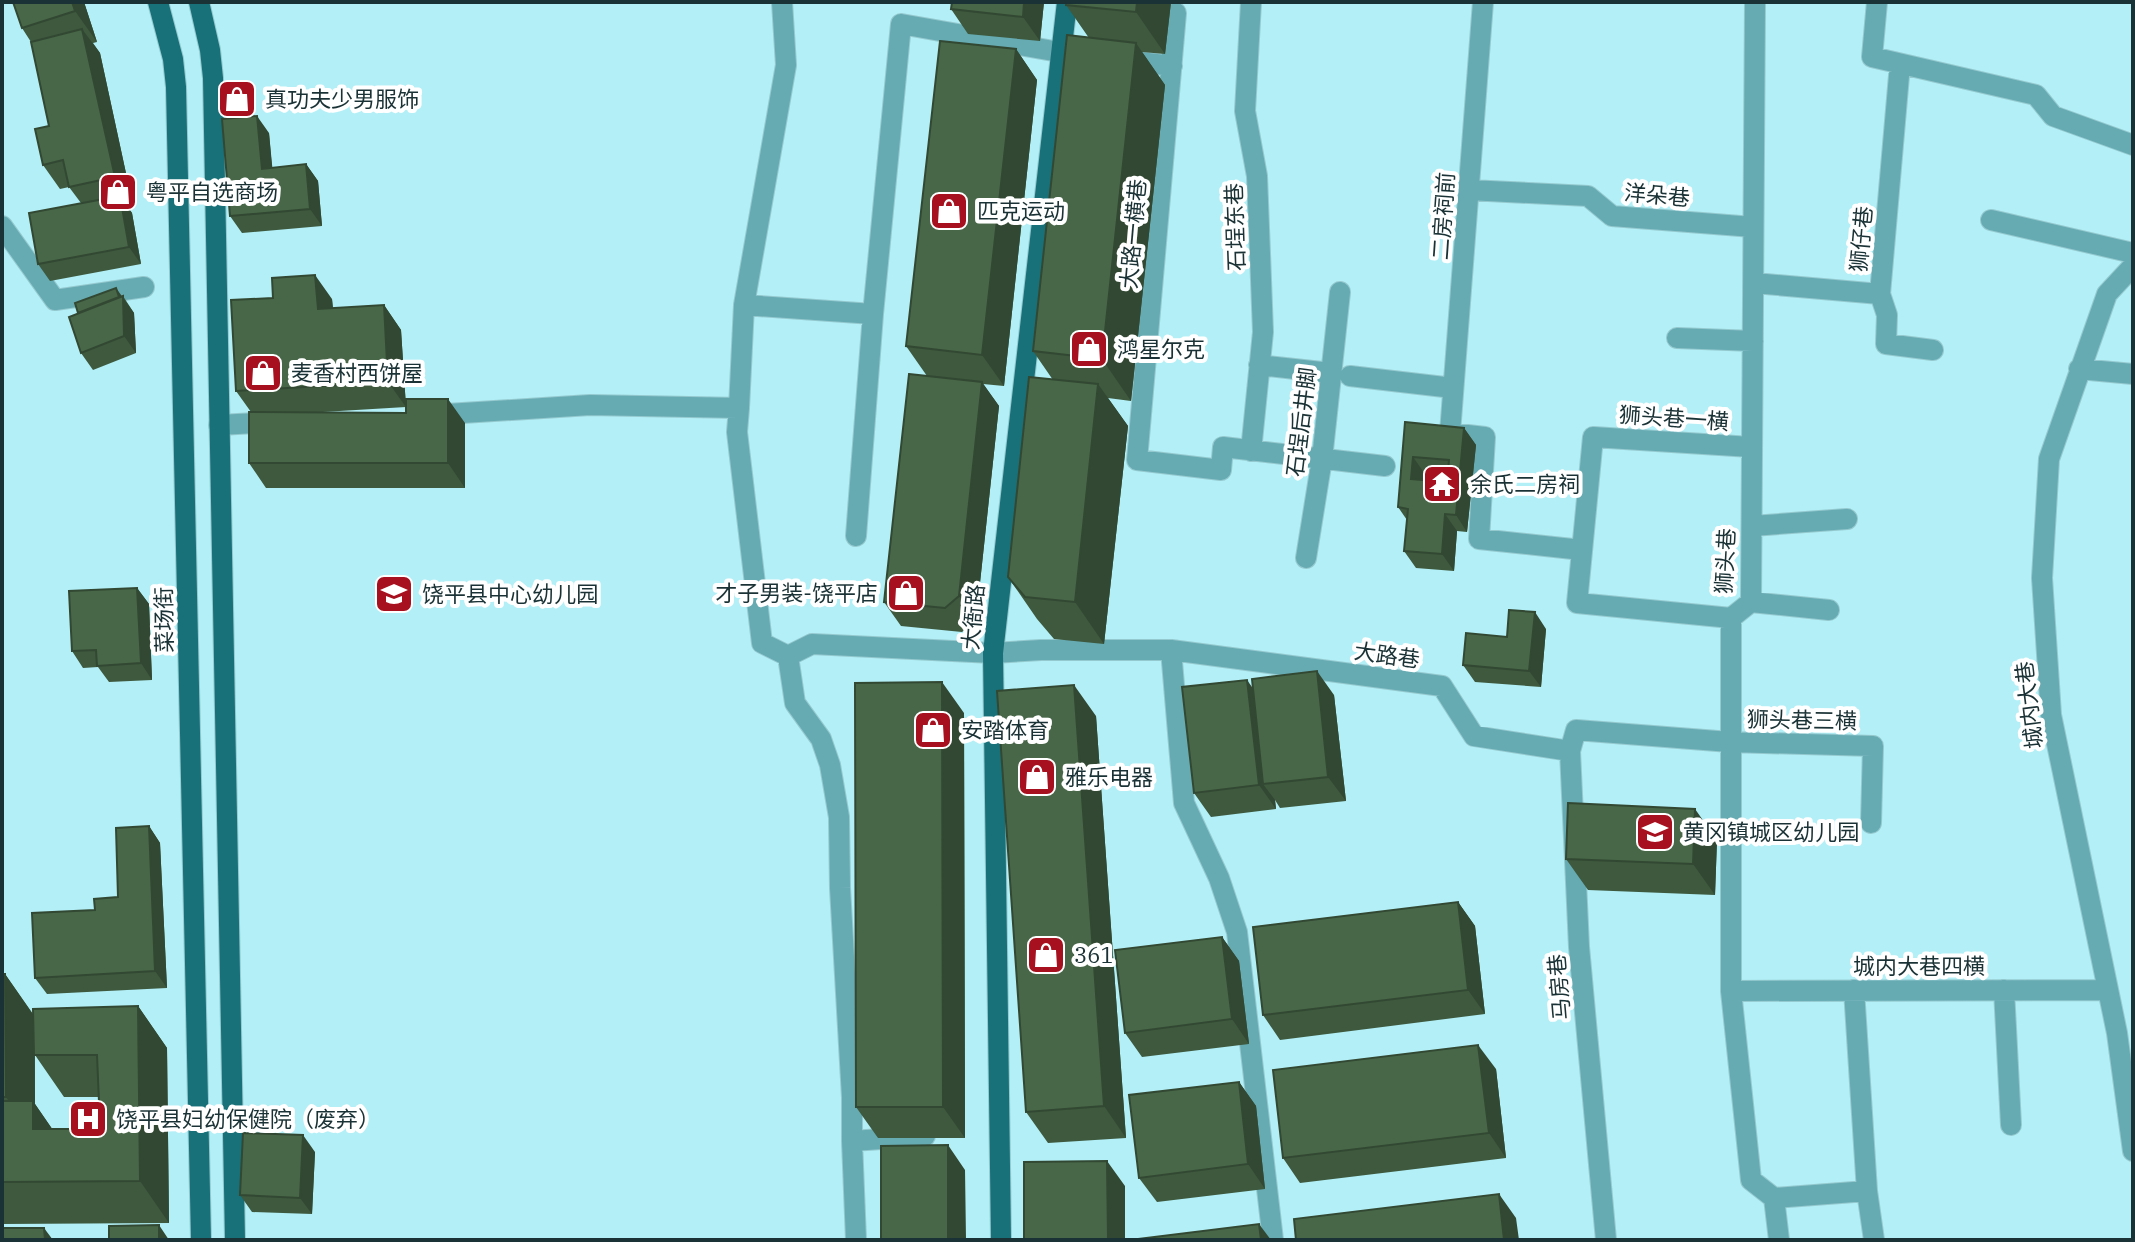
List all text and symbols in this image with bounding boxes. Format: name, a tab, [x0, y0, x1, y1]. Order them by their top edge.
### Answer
shop icon: 真功夫少男服饰	[216, 78, 258, 120]
place label: 真功夫少男服饰	[265, 84, 419, 113]
shop icon: 粤平自选商场	[97, 171, 139, 213]
street label: 二房祠前	[1425, 171, 1460, 261]
place label: 粤平自选商场	[146, 177, 278, 206]
street label: 洋朵巷	[1623, 177, 1691, 212]
street label: 大路一横巷	[1113, 178, 1152, 290]
street label: 石埕东巷	[1218, 183, 1251, 272]
shop icon: 匹克运动	[928, 190, 970, 232]
place label: 匹克运动	[977, 196, 1065, 225]
street label: 狮仔巷	[1843, 205, 1878, 273]
shop icon: 鸿星尔克	[1068, 328, 1110, 370]
place label: 鸿星尔克	[1117, 334, 1205, 363]
shop icon: 麦香村西饼屋	[242, 352, 284, 394]
place label: 麦香村西饼屋	[291, 358, 423, 387]
street label: 石埕后井脚	[1279, 366, 1322, 478]
street label: 狮头巷一横	[1618, 399, 1730, 436]
temple icon: 余氏二房祠	[1421, 463, 1463, 505]
place label: 余氏二房祠	[1470, 469, 1580, 498]
street label: 狮头巷	[1708, 527, 1741, 595]
shop icon: 才子男装-饶平店	[885, 572, 927, 614]
school or university icon: 饶平县中心幼儿园	[373, 573, 415, 615]
place label: 才子男装-饶平店	[715, 578, 878, 607]
place label: 饶平县中心幼儿园	[422, 579, 598, 608]
street label: 大衙路	[955, 583, 990, 651]
street label: 菜场街	[148, 587, 179, 653]
street label: 大路巷	[1352, 636, 1422, 673]
street label: 城内大巷	[2009, 660, 2048, 751]
street label: 狮头巷三横	[1747, 704, 1857, 735]
shop icon: 安踏体育	[912, 709, 954, 751]
place label: 安踏体育	[961, 715, 1049, 744]
shop icon: 雅乐电器	[1016, 756, 1058, 798]
place label: 雅乐电器	[1065, 762, 1153, 791]
school or university icon: 黄冈镇城区幼儿园	[1634, 811, 1676, 853]
place label: 黄冈镇城区幼儿园	[1683, 817, 1859, 846]
shop icon: 361	[1025, 934, 1067, 976]
place label: 361	[1074, 940, 1114, 969]
street label: 城内大巷四横	[1853, 951, 1985, 980]
street label: 马房巷	[1541, 953, 1576, 1021]
hospital icon: 饶平县妇幼保健院（废弃）	[67, 1098, 109, 1140]
place label: 饶平县妇幼保健院（废弃）	[116, 1104, 380, 1133]

